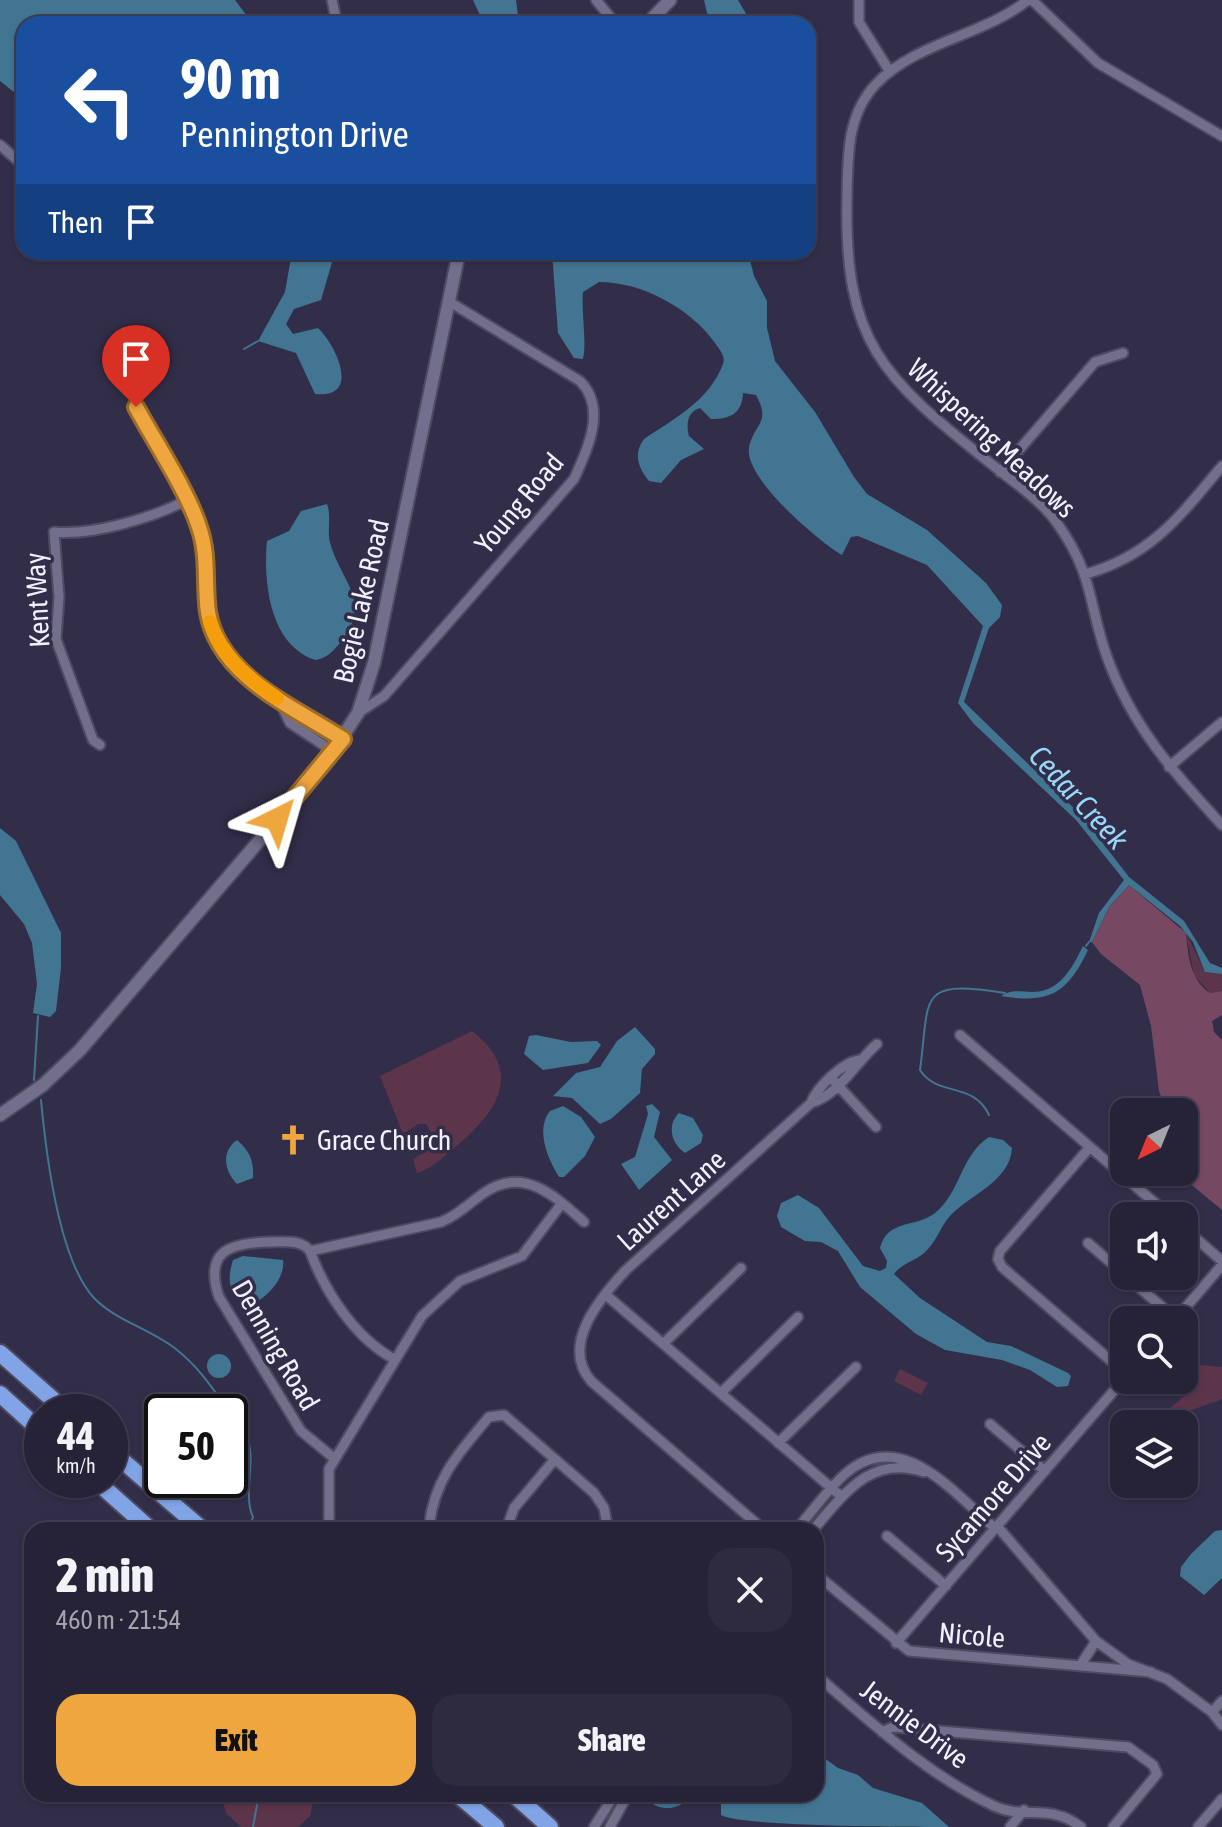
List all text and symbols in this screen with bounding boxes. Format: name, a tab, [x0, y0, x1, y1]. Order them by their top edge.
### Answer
text: 90 m	[180, 47, 281, 111]
icon: left	[48, 48, 152, 152]
text: Pennington Drive	[180, 113, 409, 155]
icon: arrive	[119, 200, 163, 244]
text: Then	[48, 205, 103, 239]
pin	[102, 325, 170, 407]
icon: arrive	[114, 337, 158, 381]
street label: Whispering Meadows	[902, 352, 1082, 524]
street label: Young Road	[468, 447, 570, 559]
street label: Bogie Lake Road	[327, 516, 395, 686]
street label: Kent Way	[19, 552, 55, 648]
water label: Cedar Creek	[1023, 738, 1136, 856]
position arrow	[235, 777, 319, 861]
north arrow	[1110, 1098, 1198, 1186]
map controls	[1110, 1098, 1198, 1498]
church icon: Grace Church	[276, 1123, 310, 1157]
place label: Grace Church	[317, 1124, 451, 1156]
street label: Laurent Lane	[611, 1143, 731, 1257]
button: sound	[1110, 1202, 1198, 1290]
street label: Denning Road	[226, 1274, 326, 1416]
button: search	[1110, 1306, 1198, 1394]
speed limit sign: 50	[144, 1394, 248, 1498]
button: layers	[1110, 1410, 1198, 1498]
text: 44	[57, 1413, 95, 1458]
street label: Sycamore Drive	[929, 1427, 1057, 1567]
text: km/h	[56, 1454, 96, 1477]
text: 2 min	[56, 1547, 154, 1602]
button: close	[708, 1548, 792, 1632]
text: 460 m · 21:54	[56, 1605, 181, 1635]
street label: Nicole	[938, 1616, 1006, 1654]
street label: Jennie Drive	[855, 1673, 975, 1775]
button: Exit	[56, 1694, 416, 1786]
button: Share	[432, 1694, 792, 1786]

